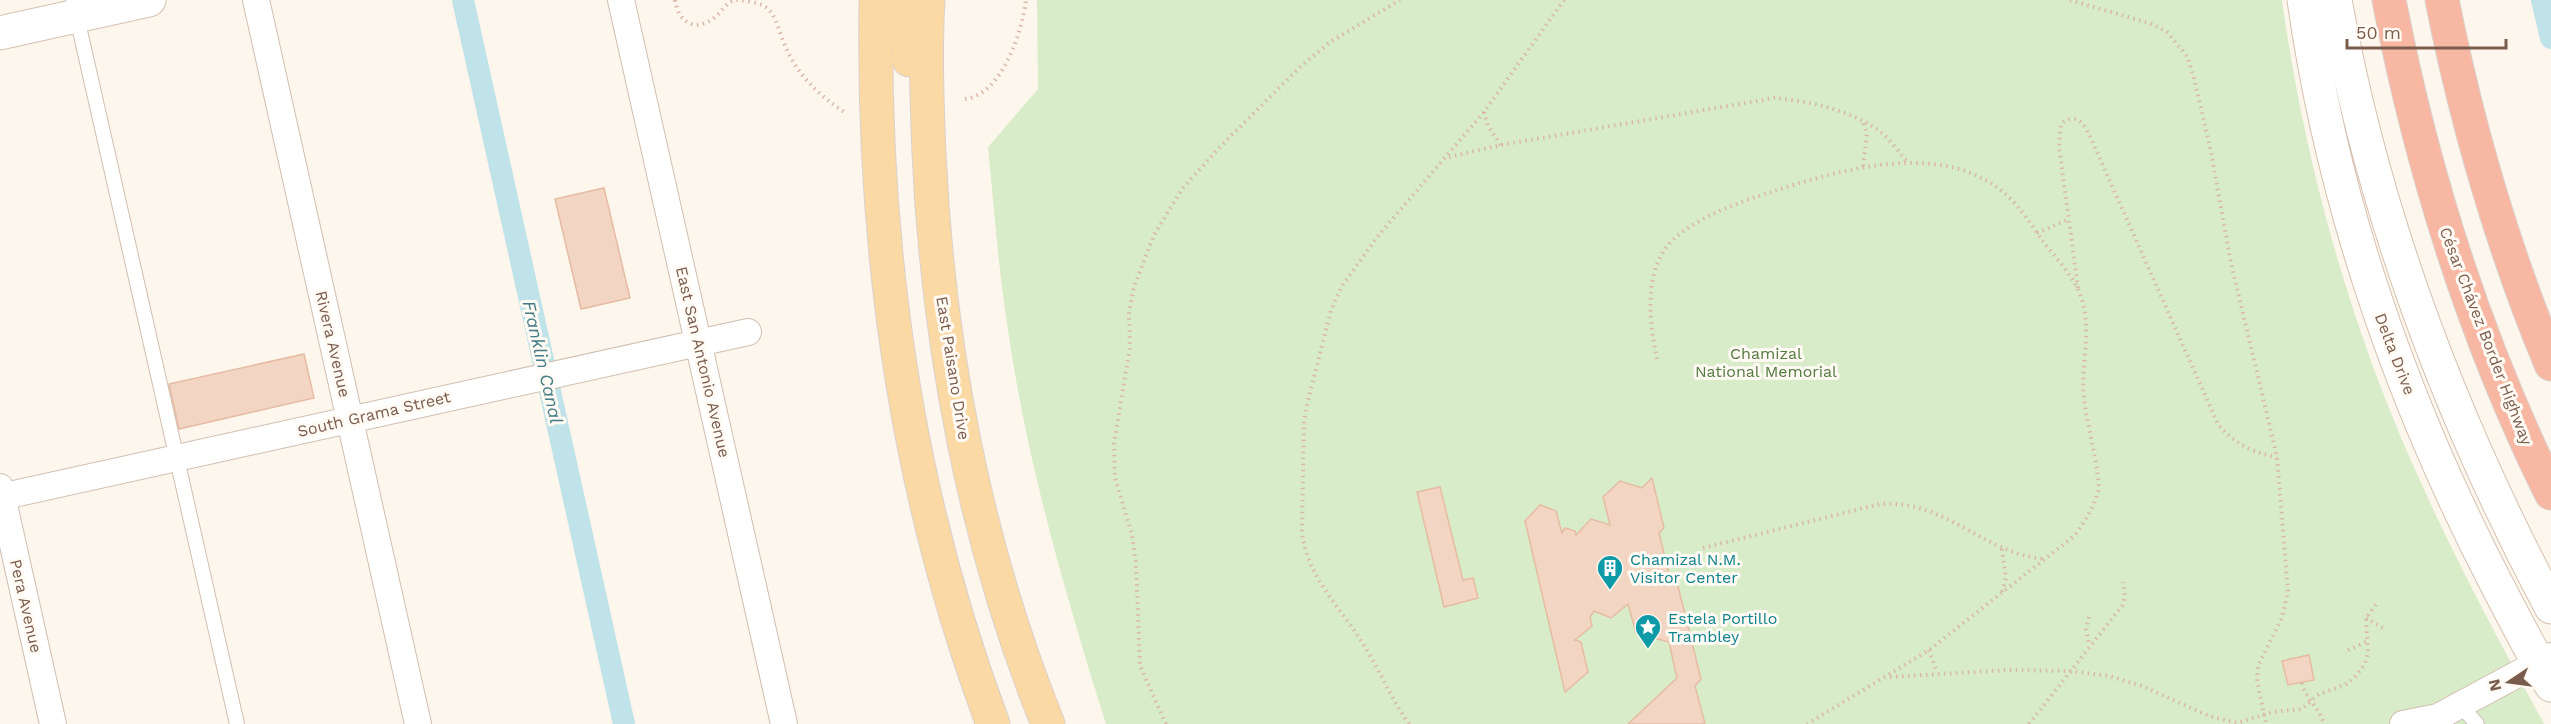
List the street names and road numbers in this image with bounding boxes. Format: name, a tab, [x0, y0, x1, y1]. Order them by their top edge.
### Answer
street label: César Chávez Border Highway	[2436, 224, 2537, 448]
street label: East San Antonio Avenue	[672, 265, 734, 459]
street label: Rivera Avenue	[312, 289, 354, 399]
street label: East Paisano Drive	[932, 295, 974, 441]
street label: Delta Drive	[2371, 310, 2419, 398]
street label: South Grama Street	[296, 387, 453, 441]
street label: Pera Avenue	[6, 557, 46, 655]

